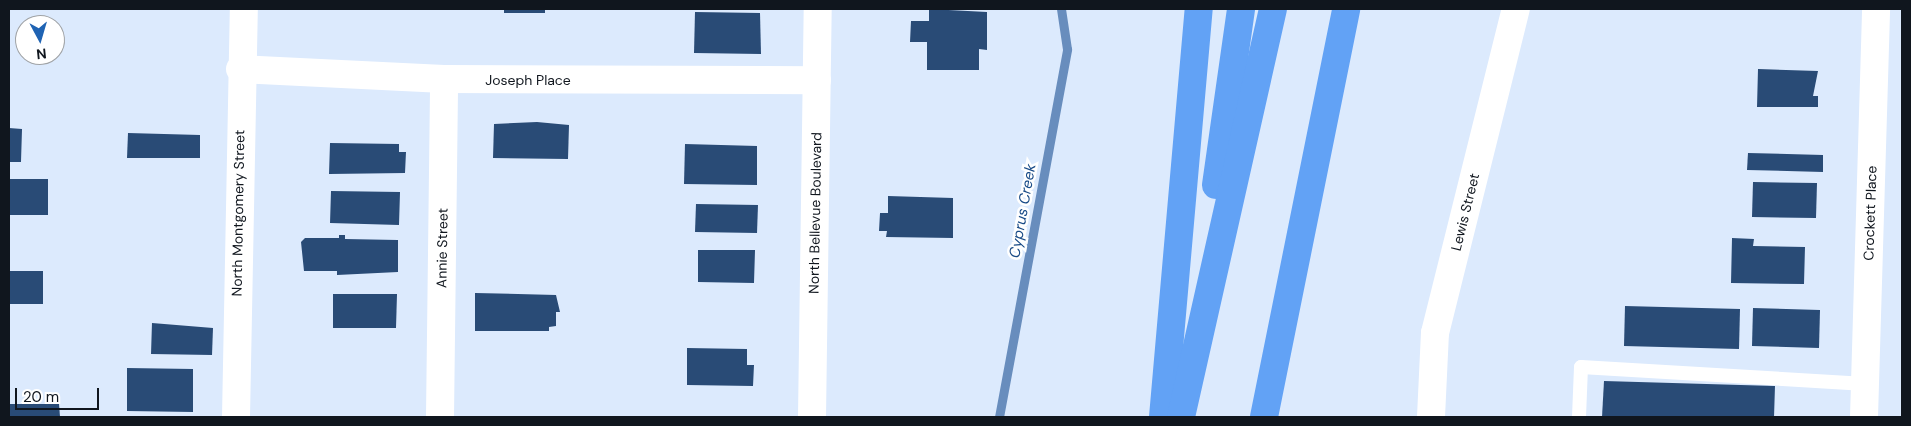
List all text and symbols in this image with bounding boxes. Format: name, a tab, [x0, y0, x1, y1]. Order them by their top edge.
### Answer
north arrow	[15, 15, 65, 65]
text: N	[35, 44, 47, 63]
street label: Joseph Place	[485, 72, 571, 88]
street label: North Montgomery Street	[228, 130, 248, 296]
street label: North Bellevue Boulevard	[805, 132, 825, 294]
water label: Cyprus Creek	[1006, 162, 1040, 260]
street label: Crockett Place	[1860, 165, 1880, 261]
street label: Lewis Street	[1447, 172, 1483, 252]
street label: Annie Street	[433, 208, 451, 288]
scale bar	[18, 378, 101, 410]
text: 20 m	[23, 387, 59, 407]

